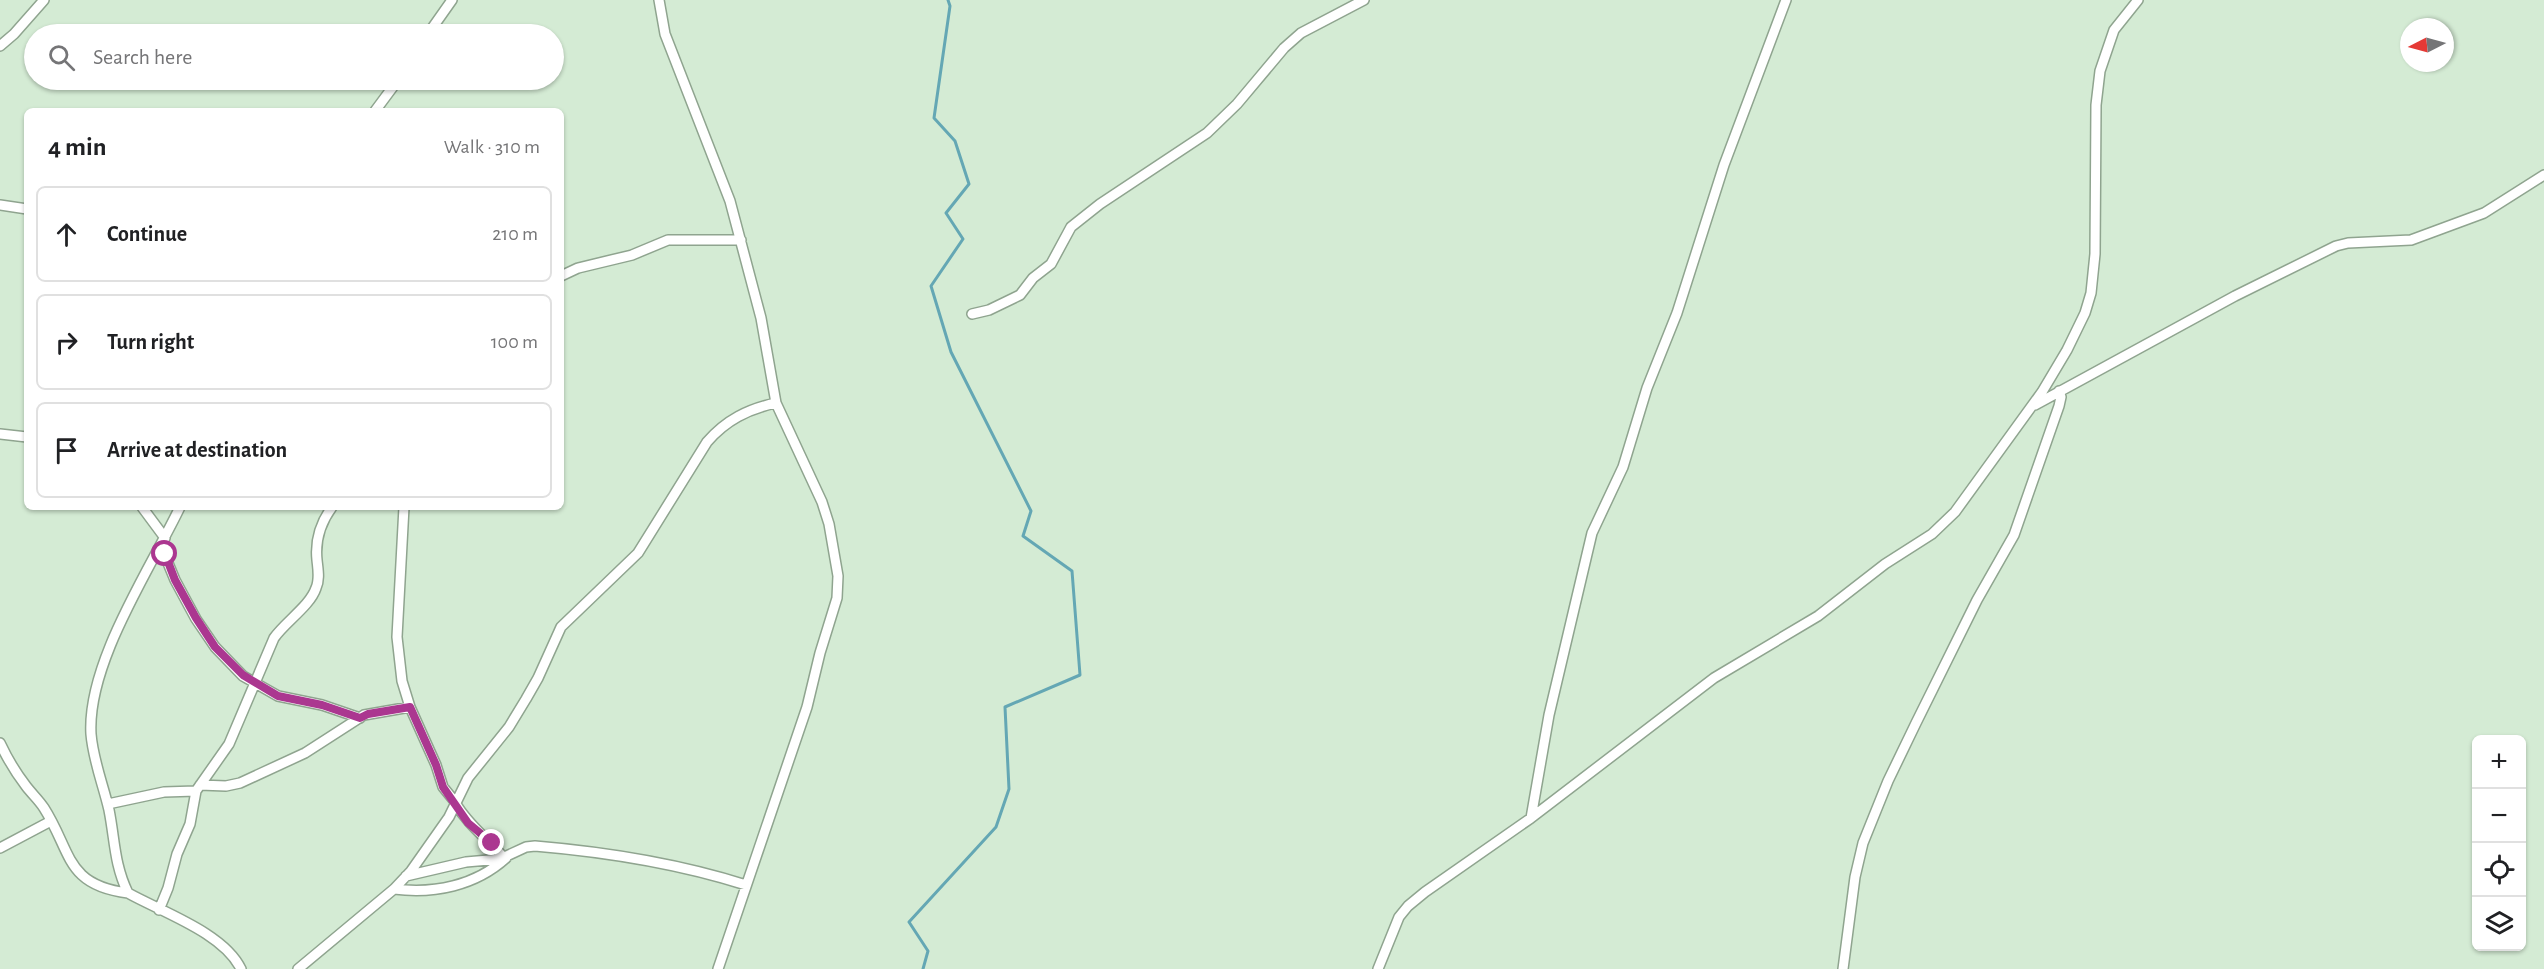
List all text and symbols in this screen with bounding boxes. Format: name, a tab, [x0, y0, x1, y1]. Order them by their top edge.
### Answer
north arrow	[2400, 18, 2454, 72]
search box	[24, 24, 564, 90]
icon: search	[45, 41, 78, 74]
text: Search here	[93, 46, 192, 68]
text: 4 min	[48, 134, 107, 160]
text: Walk · 310 m	[444, 137, 540, 157]
icon: ahead	[50, 218, 83, 251]
text: Continue	[107, 223, 187, 245]
text: 210 m	[492, 224, 538, 244]
icon: right	[50, 326, 83, 359]
text: Turn right	[107, 331, 194, 353]
text: 100 m	[491, 332, 538, 352]
icon: arrive	[50, 434, 83, 467]
text: Arrive at destination	[107, 439, 287, 461]
route start	[151, 540, 177, 566]
map controls	[2472, 735, 2526, 951]
button: +	[2472, 735, 2526, 789]
button: −	[2472, 789, 2526, 843]
route end	[478, 829, 504, 855]
button: locate	[2472, 843, 2526, 897]
button: layers	[2472, 897, 2526, 951]

